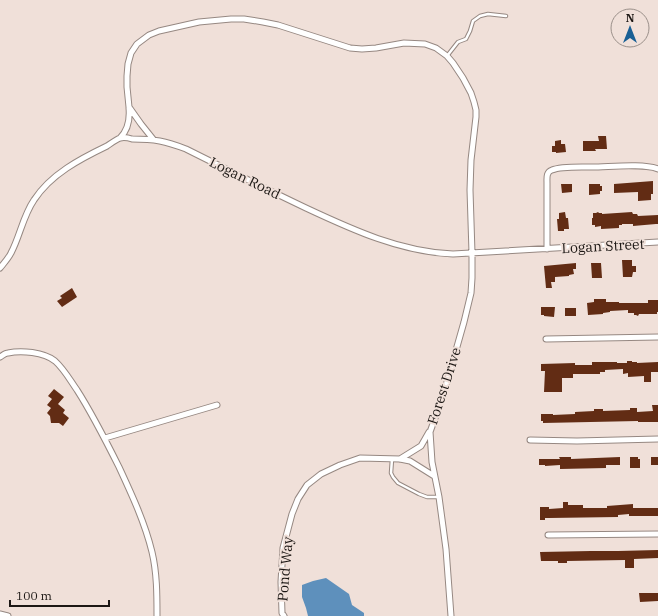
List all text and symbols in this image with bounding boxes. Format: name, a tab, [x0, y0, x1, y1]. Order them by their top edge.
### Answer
north arrow	[610, 8, 650, 48]
text: N	[626, 11, 635, 25]
street label: Logan Road	[206, 153, 284, 203]
street label: Logan Street	[561, 235, 645, 257]
street label: Forest Drive	[423, 345, 465, 427]
street label: Pond Way	[273, 535, 297, 602]
scale bar	[10, 582, 109, 608]
text: 100 m	[16, 588, 52, 603]

